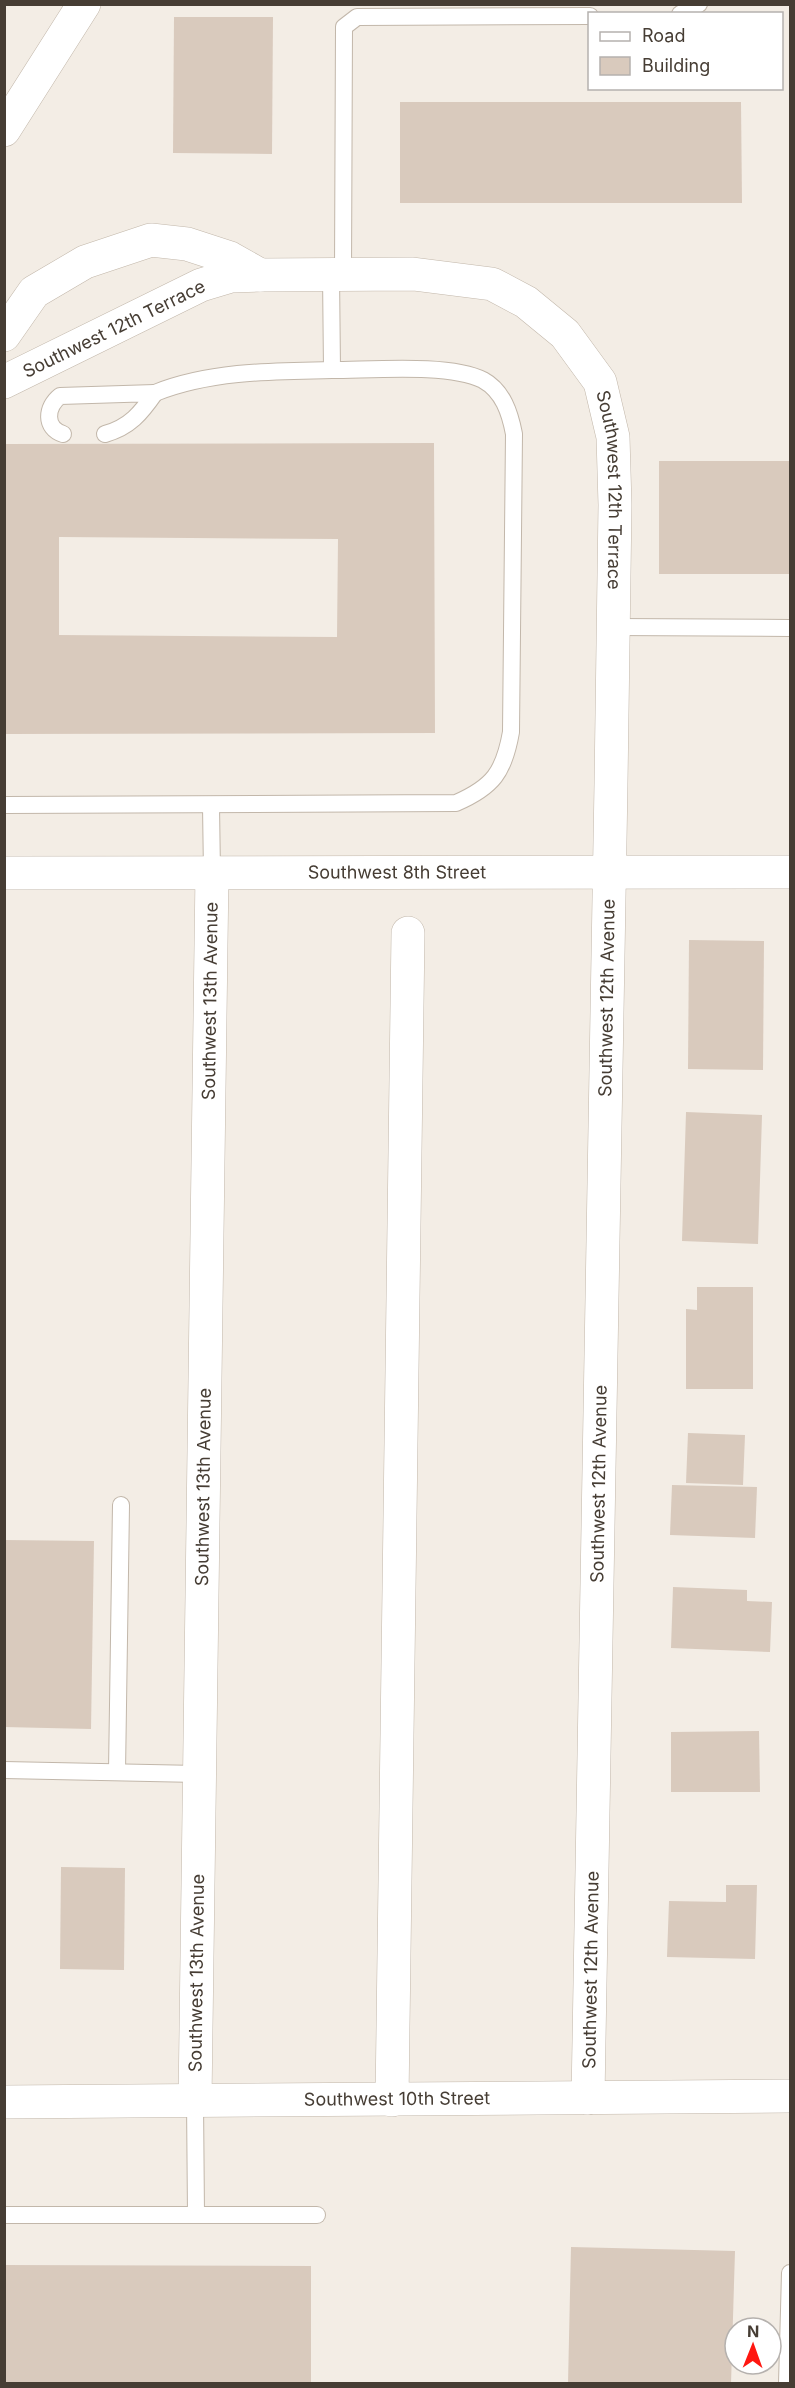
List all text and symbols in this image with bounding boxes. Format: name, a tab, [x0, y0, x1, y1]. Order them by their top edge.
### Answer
legend	[588, 12, 783, 90]
text: Road	[642, 25, 685, 46]
text: Building	[642, 55, 710, 76]
street label: Southwest 12th Terrace	[19, 275, 208, 382]
street label: Southwest 12th Terrace	[592, 388, 626, 590]
street label: Southwest 8th Street	[308, 861, 486, 883]
street label: Southwest 12th Avenue	[594, 899, 619, 1097]
street label: Southwest 13th Avenue	[198, 902, 222, 1100]
street label: Southwest 12th Avenue	[586, 1385, 611, 1583]
street label: Southwest 13th Avenue	[191, 1388, 215, 1586]
street label: Southwest 12th Avenue	[578, 1871, 603, 2069]
street label: Southwest 13th Avenue	[184, 1874, 208, 2072]
street label: Southwest 10th Street	[304, 2087, 490, 2110]
north arrow	[723, 2316, 783, 2376]
text: N	[747, 2321, 760, 2341]

